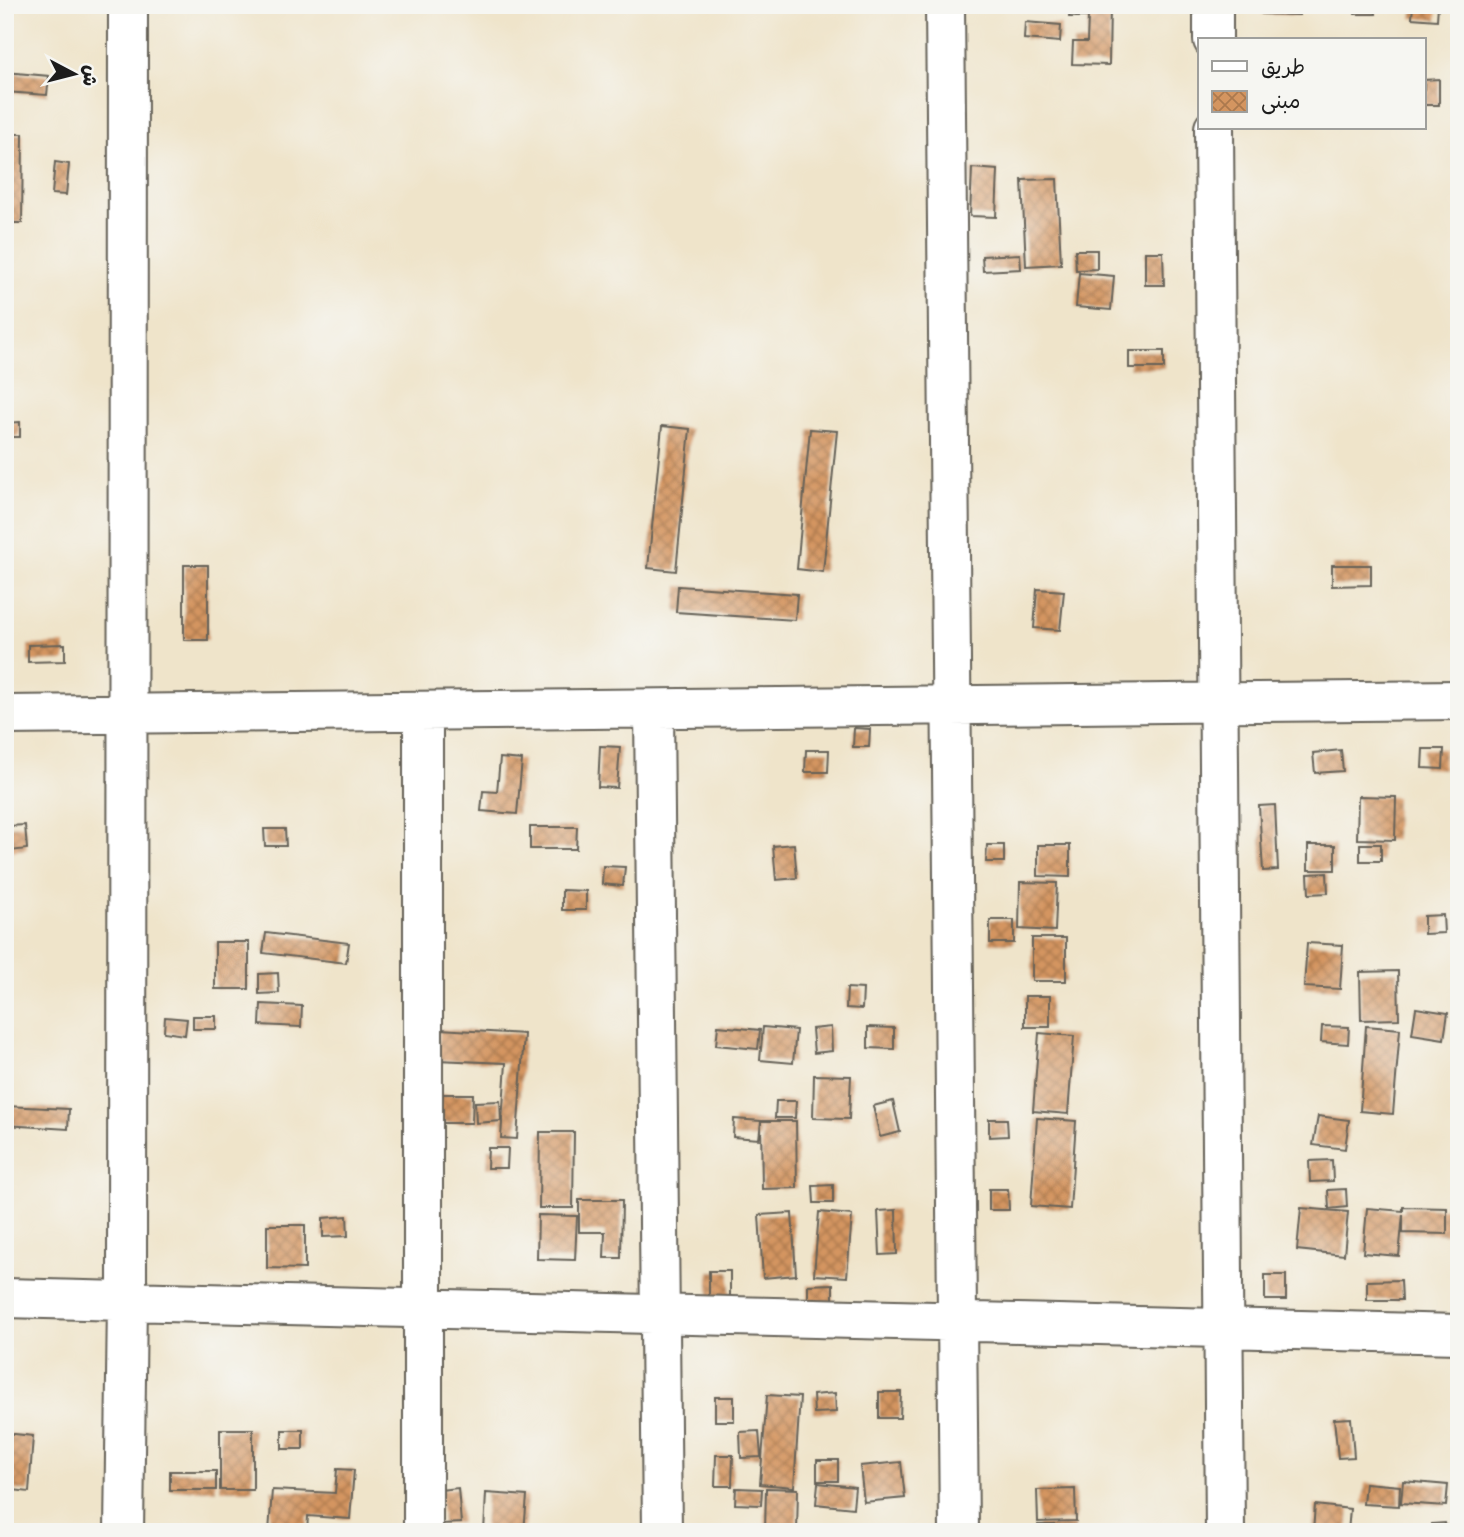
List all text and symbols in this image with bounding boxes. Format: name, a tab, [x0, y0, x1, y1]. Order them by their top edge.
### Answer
north arrow	[38, 38, 108, 108]
legend	[1198, 38, 1426, 130]
text: طريق	[1261, 55, 1305, 80]
text: ش	[77, 64, 102, 88]
text: مبنى	[1261, 89, 1300, 115]

